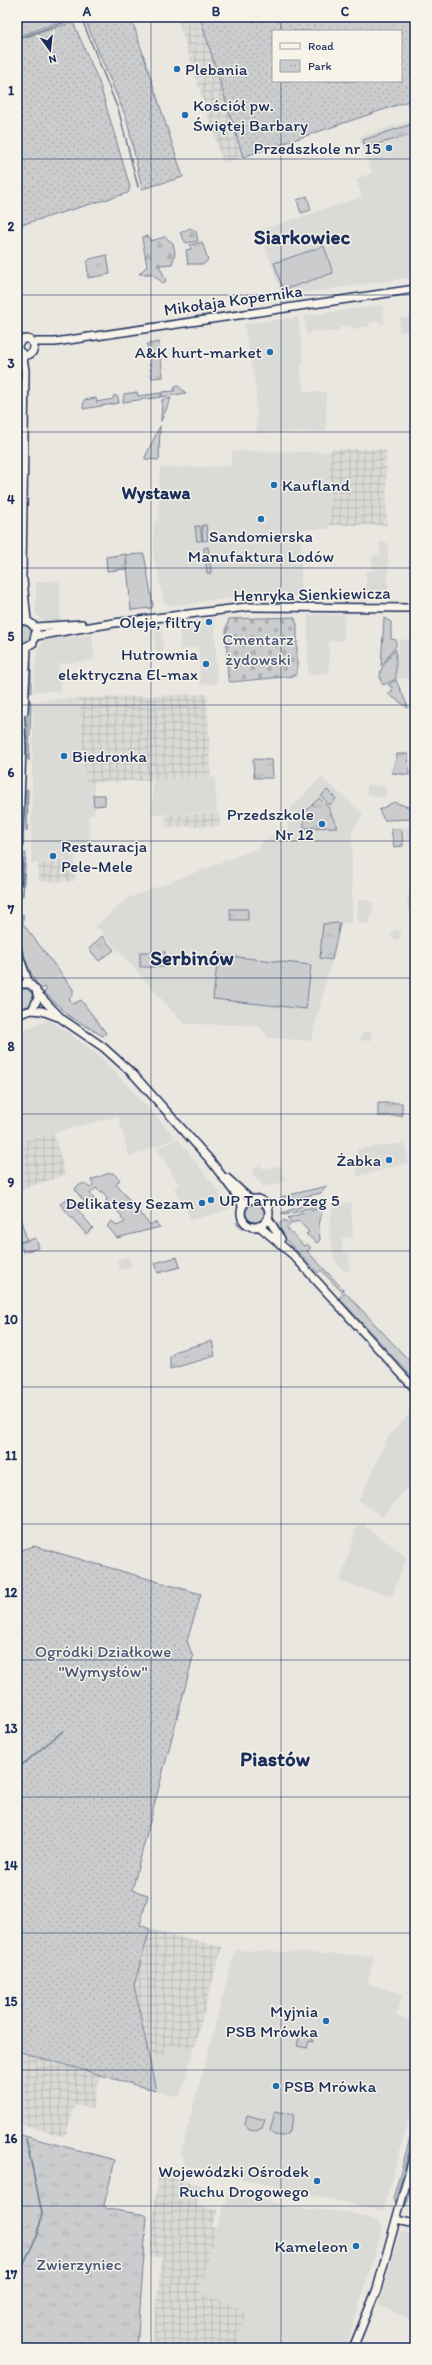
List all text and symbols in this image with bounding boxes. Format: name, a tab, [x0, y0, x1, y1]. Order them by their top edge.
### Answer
text: A	[82, 4, 92, 19]
text: B	[212, 4, 221, 19]
text: C	[341, 4, 350, 19]
north arrow	[30, 30, 70, 70]
legend	[272, 30, 402, 82]
text: Road	[308, 39, 334, 53]
text: N	[47, 52, 58, 66]
place label: Plebania	[185, 59, 248, 79]
text: Park	[308, 59, 332, 73]
marker: Plebania	[172, 64, 182, 74]
text: 1	[8, 83, 14, 98]
place label: Kościół pw. Świętej Barbary	[193, 95, 308, 135]
marker: Kościół pw. Świętej Barbary	[180, 110, 190, 120]
place label: Przedszkole nr 15	[253, 138, 381, 158]
marker: Przedszkole nr 15	[384, 143, 394, 153]
text: 2	[8, 219, 15, 234]
district label: Siarkowiec	[254, 224, 351, 249]
street label: Mikołaja Kopernika	[162, 280, 304, 320]
place label: A&K hurt-market	[135, 342, 262, 362]
marker: A&K hurt-market	[265, 347, 275, 357]
text: 3	[7, 356, 15, 371]
place label: Kaufland	[282, 475, 351, 495]
marker: Kaufland	[269, 480, 279, 490]
district label: Wystawa	[122, 482, 191, 504]
text: 4	[7, 492, 15, 507]
marker: Sandomierska Manufaktura Lodów	[256, 514, 266, 524]
place label: Sandomierska Manufaktura Lodów	[188, 526, 335, 566]
street label: Henryka Sienkiewicza	[233, 583, 391, 605]
place label: Oleje, filtry	[119, 612, 201, 632]
marker: Oleje, filtry	[204, 617, 214, 627]
text: 5	[8, 629, 15, 644]
park label: Cmentarz żydowski	[222, 629, 294, 669]
place label: Hutrownia elektryczna El-max	[58, 644, 198, 684]
marker: Hutrownia elektryczna El-max	[201, 659, 211, 669]
place label: Biedronka	[72, 746, 147, 766]
marker: Biedronka	[59, 751, 69, 761]
text: 6	[8, 765, 15, 780]
place label: Przedszkole Nr 12	[227, 804, 314, 844]
marker: Przedszkole Nr 12	[317, 819, 327, 829]
place label: Restauracja Pele-Mele	[61, 836, 147, 876]
marker: Restauracja Pele-Mele	[48, 851, 58, 861]
text: 7	[7, 902, 15, 917]
district label: Serbinów	[150, 945, 234, 970]
text: 8	[7, 1039, 15, 1054]
place label: Żabka	[337, 1150, 381, 1170]
marker: Żabka	[384, 1155, 394, 1165]
text: 9	[8, 1175, 15, 1190]
place label: UP Tarnobrzeg 5	[219, 1190, 340, 1210]
place label: Delikatesy Sezam	[65, 1193, 194, 1213]
marker: UP Tarnobrzeg 5	[206, 1195, 216, 1205]
marker: Delikatesy Sezam	[197, 1198, 207, 1208]
text: 10	[4, 1312, 18, 1327]
text: 11	[5, 1448, 17, 1463]
text: 12	[5, 1585, 18, 1600]
park label: Ogródki Działkowe "Wymysłów"	[35, 1641, 171, 1681]
text: 13	[4, 1721, 18, 1736]
district label: Piastów	[240, 1746, 311, 1771]
text: 14	[4, 1858, 18, 1873]
text: 15	[5, 1994, 18, 2009]
place label: Myjnia PSB Mrówka	[226, 2001, 318, 2041]
marker: Myjnia PSB Mrówka	[321, 2016, 331, 2026]
place label: PSB Mrówka	[284, 2076, 376, 2096]
marker: PSB Mrówka	[271, 2081, 281, 2091]
text: 16	[5, 2131, 18, 2146]
place label: Wojewódzki Ośrodek Ruchu Drogowego	[158, 2161, 309, 2201]
marker: Wojewódzki Ośrodek Ruchu Drogowego	[312, 2176, 322, 2186]
place label: Kameleon	[275, 2236, 348, 2256]
marker: Kameleon	[351, 2241, 361, 2251]
park label: Zwierzyniec	[36, 2254, 122, 2274]
text: 17	[5, 2267, 18, 2282]

